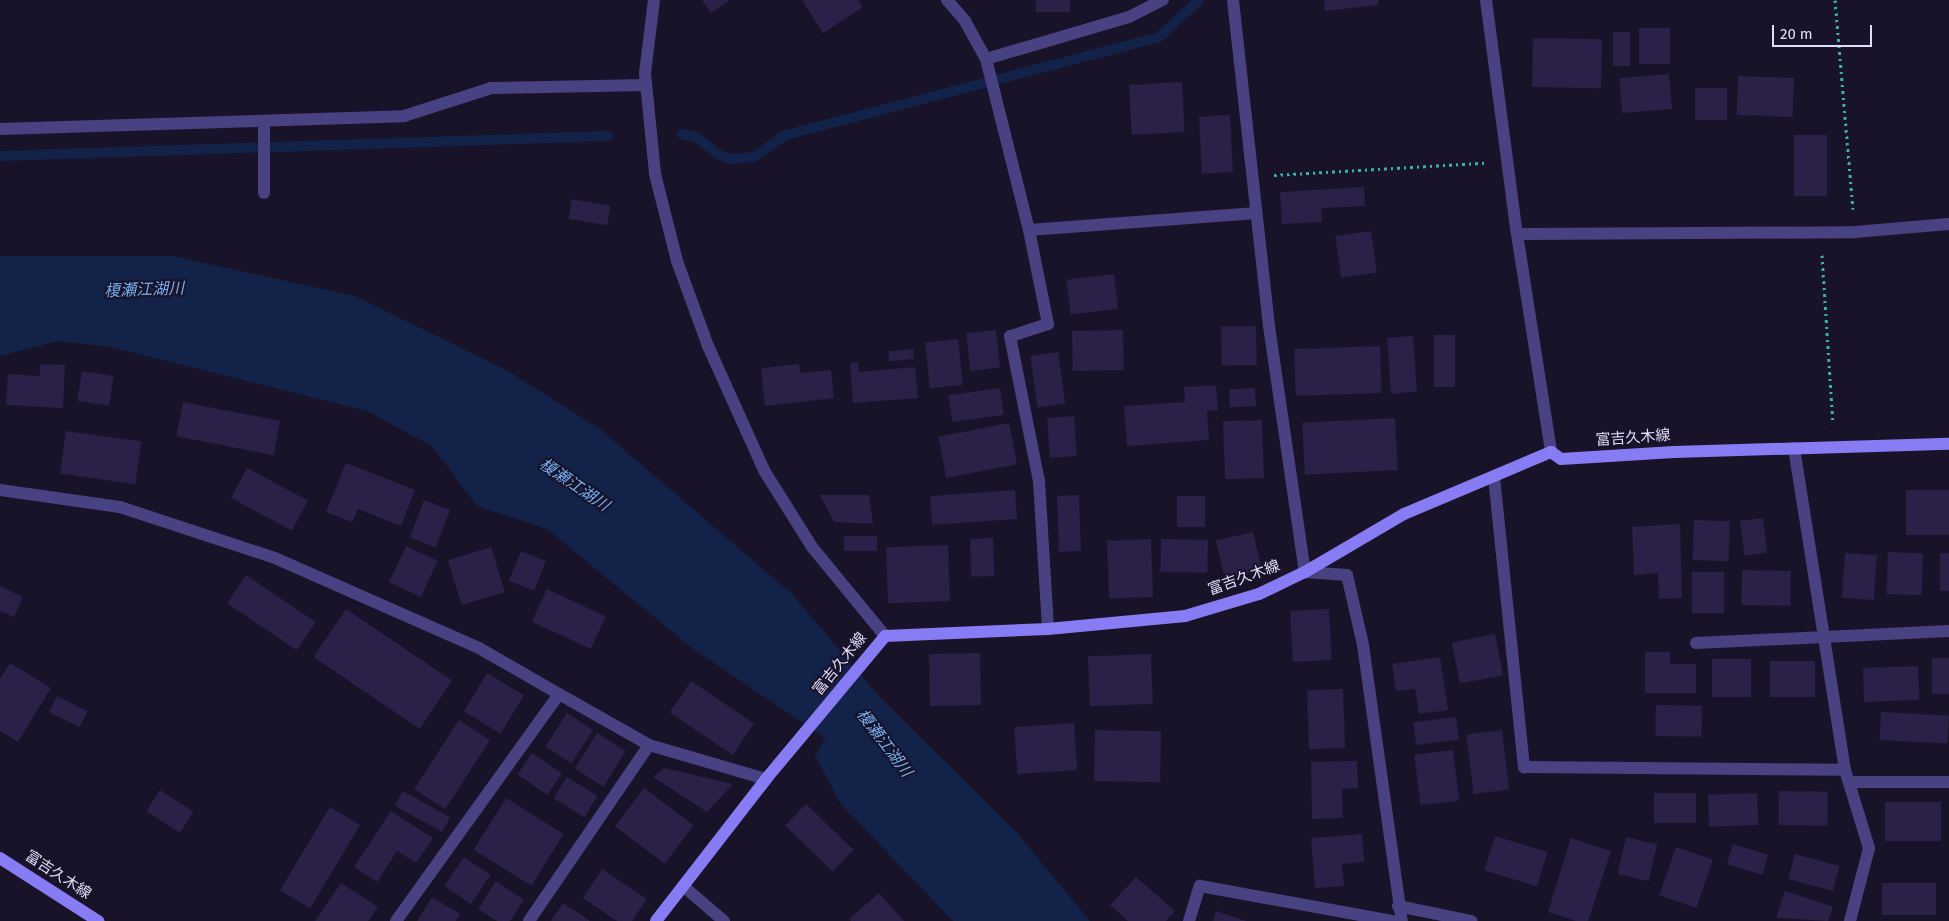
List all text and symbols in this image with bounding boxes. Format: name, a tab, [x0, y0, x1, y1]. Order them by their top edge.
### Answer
scale bar	[1774, 15, 1874, 47]
text: 20 m	[1780, 25, 1813, 43]
water label: 榎瀬江湖川	[104, 279, 184, 301]
street label: 富吉久木線	[1595, 426, 1671, 450]
water label: 榎瀬江湖川	[535, 455, 613, 515]
street label: 富吉久木線	[1206, 557, 1282, 599]
street label: 富吉久木線	[809, 629, 871, 699]
water label: 榎瀬江湖川	[852, 705, 916, 781]
street label: 富吉久木線	[22, 847, 94, 903]

